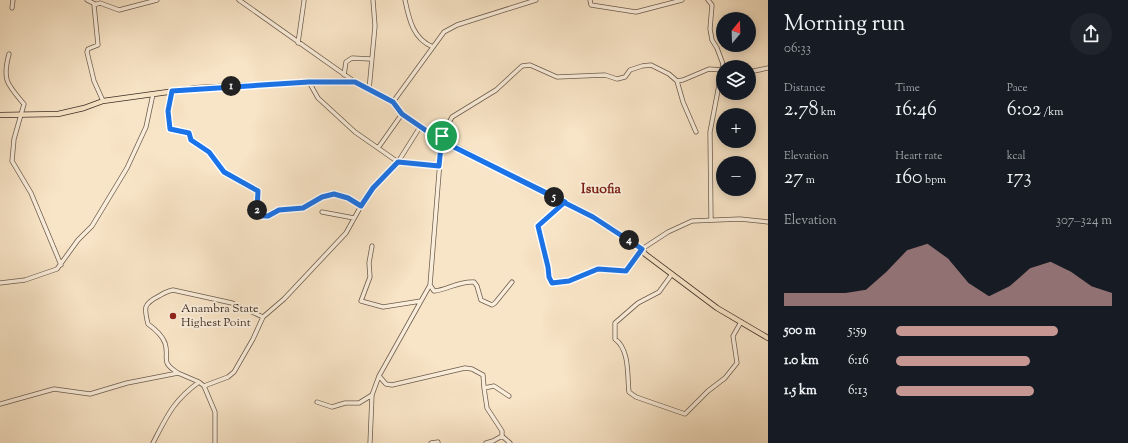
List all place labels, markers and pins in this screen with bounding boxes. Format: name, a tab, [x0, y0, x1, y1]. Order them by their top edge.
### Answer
pin: 1	[221, 76, 241, 96]
pin	[425, 119, 459, 153]
pin: 5	[544, 187, 564, 207]
pin: 2	[247, 200, 267, 220]
pin: 4	[619, 230, 639, 250]
place label: Anambra State Highest Point	[181, 300, 259, 332]
marker: Anambra State Highest Point	[168, 311, 178, 321]

